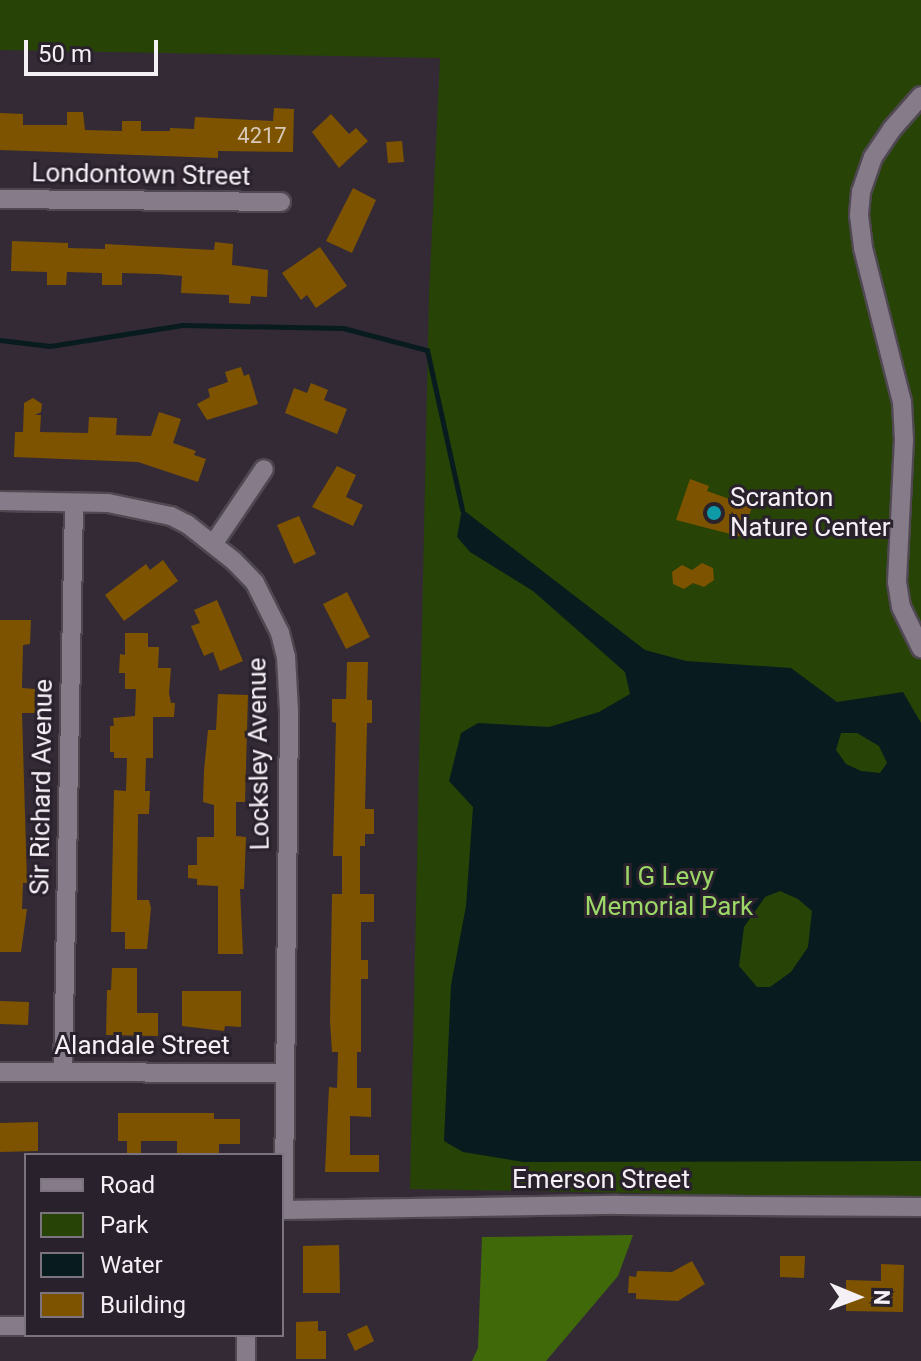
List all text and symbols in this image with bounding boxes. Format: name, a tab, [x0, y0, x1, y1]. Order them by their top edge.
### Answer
scale bar	[28, 24, 162, 74]
text: 50 m	[38, 40, 92, 68]
house number: 4217	[237, 123, 287, 149]
street label: Londontown Street	[31, 157, 251, 193]
place label: Scranton Nature Center	[730, 482, 891, 544]
marker: Scranton Nature Center	[705, 504, 723, 522]
street label: Locksley Avenue	[242, 657, 276, 851]
street label: Sir Richard Avenue	[25, 679, 59, 895]
park label: I G Levy Memorial Park	[585, 861, 753, 922]
street label: Alandale Street	[54, 1030, 230, 1062]
legend	[24, 1153, 284, 1337]
street label: Emerson Street	[512, 1164, 690, 1196]
text: Road	[100, 1171, 155, 1199]
text: Park	[100, 1211, 148, 1239]
text: Water	[100, 1251, 163, 1279]
north arrow	[817, 1257, 897, 1337]
text: N	[869, 1289, 894, 1305]
text: Building	[100, 1291, 186, 1319]

